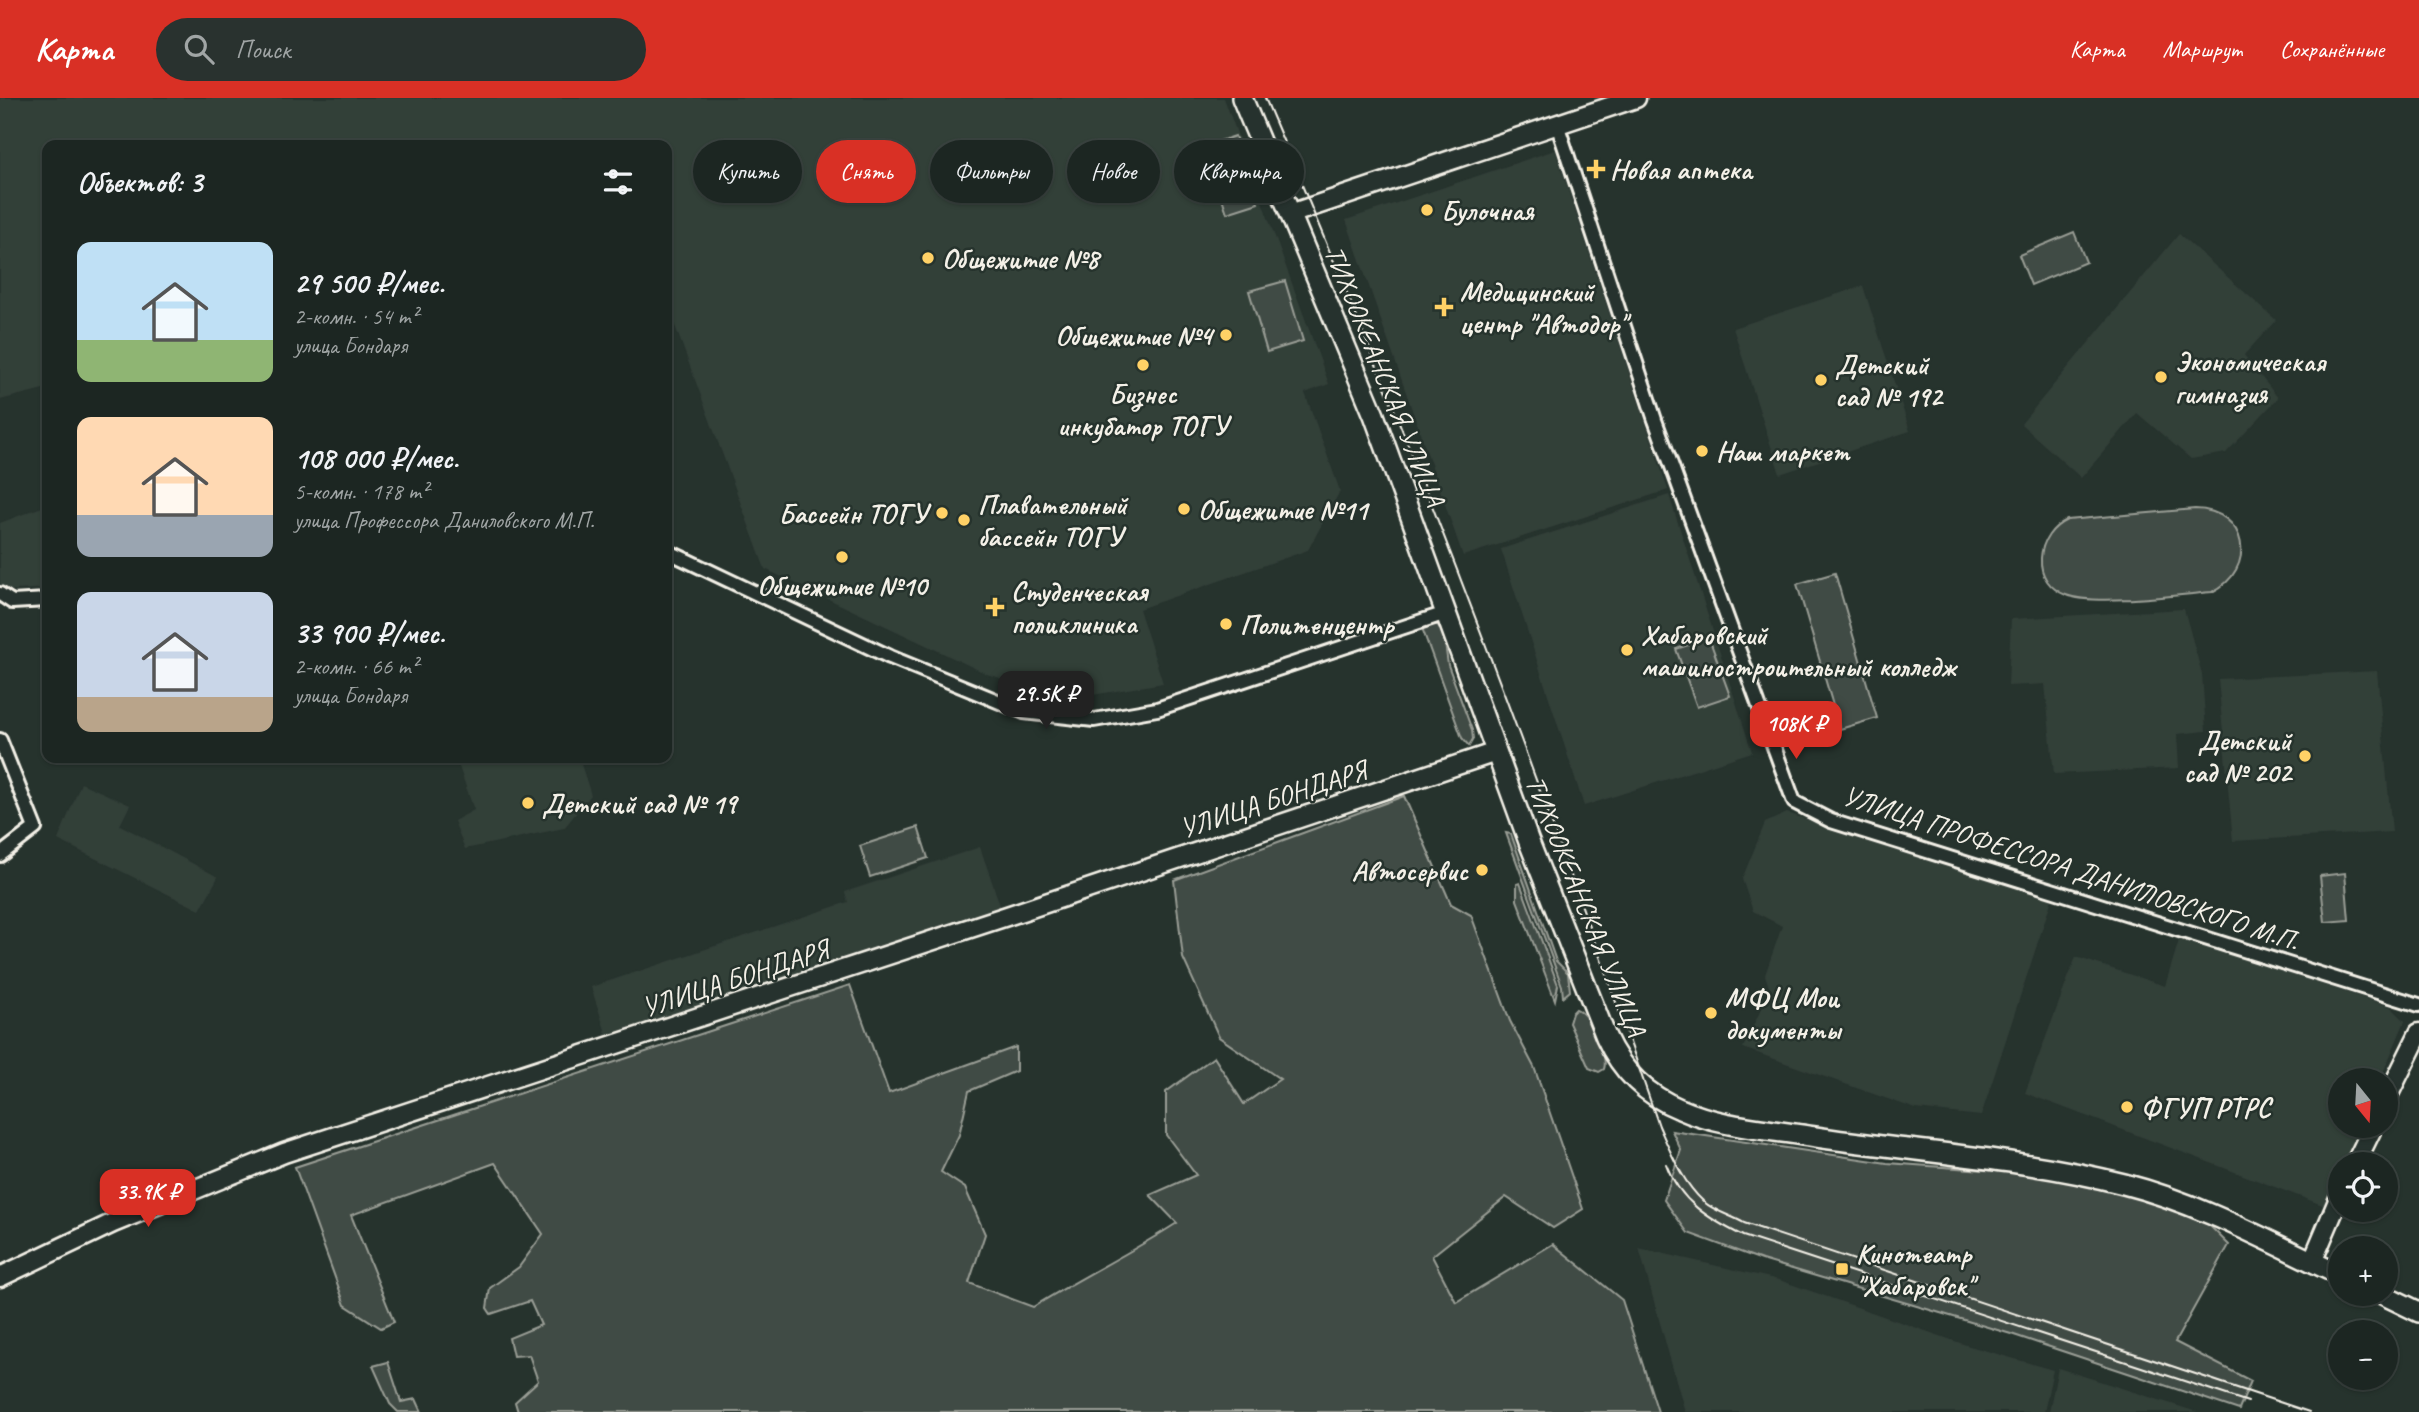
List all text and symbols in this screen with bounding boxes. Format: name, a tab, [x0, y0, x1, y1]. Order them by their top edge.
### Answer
search box	[156, 18, 646, 81]
text: Карта	[35, 28, 114, 70]
icon: search	[180, 30, 218, 68]
text: Поиск	[236, 33, 290, 66]
text: Карта	[2070, 34, 2125, 64]
text: Маршрут	[2163, 34, 2242, 64]
text: Сохранённые	[2280, 34, 2384, 64]
chip: Купить	[693, 140, 802, 203]
chip: Снять	[816, 140, 916, 203]
chip: Фильтры	[930, 140, 1053, 203]
chip: Новое	[1067, 140, 1160, 203]
chip: Квартира	[1174, 140, 1304, 203]
place label: Новая аптека	[1610, 152, 1754, 187]
marker: Новая аптека	[1588, 161, 1604, 177]
text: Объектов: 3	[77, 163, 202, 201]
icon: filters	[599, 163, 637, 201]
place label: Булочная	[1441, 193, 1535, 228]
marker: Булочная	[1419, 202, 1435, 218]
place label: Общежитие №8	[942, 241, 1102, 276]
street label: ТИХООКЕАНСКАЯ УЛИЦА	[1317, 241, 1454, 513]
marker: Общежитие №8	[920, 250, 936, 266]
text: 29 500 ₽/мес.	[294, 264, 444, 302]
icon: home	[133, 270, 217, 354]
place label: Медицинский центр "Автодор"	[1460, 274, 1632, 341]
marker: Медицинский центр "Автодор"	[1434, 297, 1454, 317]
text: 2-комн. · 54 m²	[294, 302, 418, 331]
place label: Общежитие №4	[1055, 318, 1215, 353]
marker: Общежитие №4	[1218, 327, 1234, 343]
text: улица Бондаря	[294, 331, 407, 360]
place label: Экономическая гимназия	[2175, 344, 2328, 412]
place label: Детский сад № 192	[1835, 347, 1944, 414]
marker: Бизнес инкубатор ТОГУ	[1135, 357, 1151, 373]
marker: Экономическая гимназия	[2153, 369, 2169, 385]
marker: Детский сад № 192	[1813, 372, 1829, 388]
place label: Бизнес инкубатор ТОГУ	[1057, 376, 1232, 444]
place label: Наш маркет	[1716, 434, 1851, 469]
text: 108 000 ₽/мес.	[294, 439, 459, 477]
marker: Наш маркет	[1694, 443, 1710, 459]
icon: home	[133, 445, 217, 529]
text: 5-комн. · 178 m²	[294, 477, 428, 506]
place label: Плавательный бассейн ТОГУ	[978, 487, 1129, 554]
place label: Общежитие №11	[1198, 492, 1371, 527]
place label: Бассейн ТОГУ	[779, 496, 932, 531]
marker: Общежитие №11	[1176, 501, 1192, 517]
marker: Бассейн ТОГУ	[934, 505, 950, 521]
text: улица Профессора Даниловского М.П.	[294, 506, 594, 535]
marker: Плавательный бассейн ТОГУ	[956, 512, 972, 528]
marker: Общежитие №10	[834, 549, 850, 565]
place label: Общежитие №10	[757, 568, 930, 603]
place label: Студенческая поликлиника	[1011, 574, 1149, 641]
marker: Студенческая поликлиника	[985, 597, 1005, 617]
place label: Политенцентр	[1240, 607, 1396, 642]
text: 33 900 ₽/мес.	[294, 614, 445, 652]
marker: Политенцентр	[1218, 616, 1234, 632]
place label: Хабаровский машиностроительный колледж	[1641, 617, 1958, 684]
icon: home	[133, 620, 217, 704]
marker: Хабаровский машиностроительный колледж	[1619, 642, 1635, 658]
text: 2-комн. · 66 m²	[294, 652, 418, 681]
pin: 29.5K ₽	[981, 672, 1111, 731]
text: 29.5K ₽	[1014, 679, 1078, 708]
text: улица Бондаря	[294, 681, 407, 710]
pin: 108K ₽	[1739, 702, 1853, 761]
text: 108K ₽	[1766, 709, 1826, 738]
place label: Детский сад № 202	[2184, 723, 2293, 790]
marker: Детский сад № 202	[2297, 748, 2313, 764]
street label: УЛИЦА БОНДАРЯ	[1175, 751, 1375, 846]
street label: ТИХООКЕАНСКАЯ УЛИЦА	[1518, 771, 1655, 1043]
street label: УЛИЦА ПРОФЕССОРА ДАНИЛОВСКОГО М.П.	[1839, 778, 2304, 959]
place label: Детский сад № 19	[542, 786, 740, 821]
marker: Детский сад № 19	[520, 795, 536, 811]
place label: Автосервис	[1352, 853, 1469, 888]
marker: Автосервис	[1474, 862, 1490, 878]
street label: УЛИЦА БОНДАРЯ	[637, 930, 837, 1025]
place label: МФЦ Мои документы	[1725, 980, 1843, 1048]
marker: МФЦ Мои документы	[1703, 1005, 1719, 1021]
north arrow	[2328, 1068, 2398, 1138]
map controls	[2328, 1068, 2398, 1390]
place label: ФГУП РТРС	[2141, 1090, 2274, 1125]
marker: ФГУП РТРС	[2119, 1099, 2135, 1115]
button: locate	[2328, 1152, 2398, 1222]
pin: 33.9K ₽	[83, 1170, 213, 1229]
text: 33.9K ₽	[116, 1177, 180, 1206]
place label: Кинотеатр "Хабаровск"	[1856, 1236, 1979, 1303]
button: +	[2328, 1236, 2398, 1306]
marker: Кинотеатр "Хабаровск"	[1834, 1261, 1850, 1277]
button: −	[2328, 1320, 2398, 1390]

